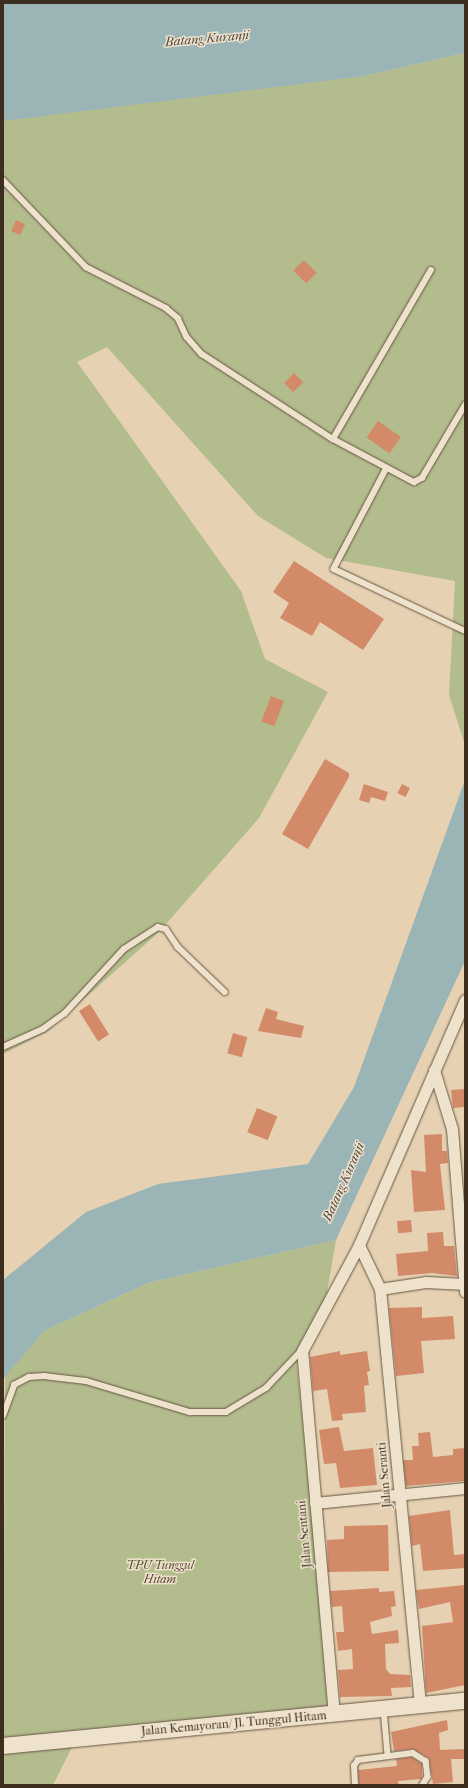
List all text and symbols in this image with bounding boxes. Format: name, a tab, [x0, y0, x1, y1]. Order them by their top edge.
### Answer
water label: Batang Kuranji	[164, 28, 250, 50]
water label: Batang Kuranji	[320, 1140, 368, 1224]
street label: Jalan Seranti	[375, 1442, 395, 1508]
street label: Jalan Sentani	[295, 1500, 315, 1568]
park label: TPU Tunggul Hitam	[126, 1559, 194, 1587]
street label: Jalan Kemayoran/ Jl. Tunggul Hitam	[141, 1709, 327, 1739]

